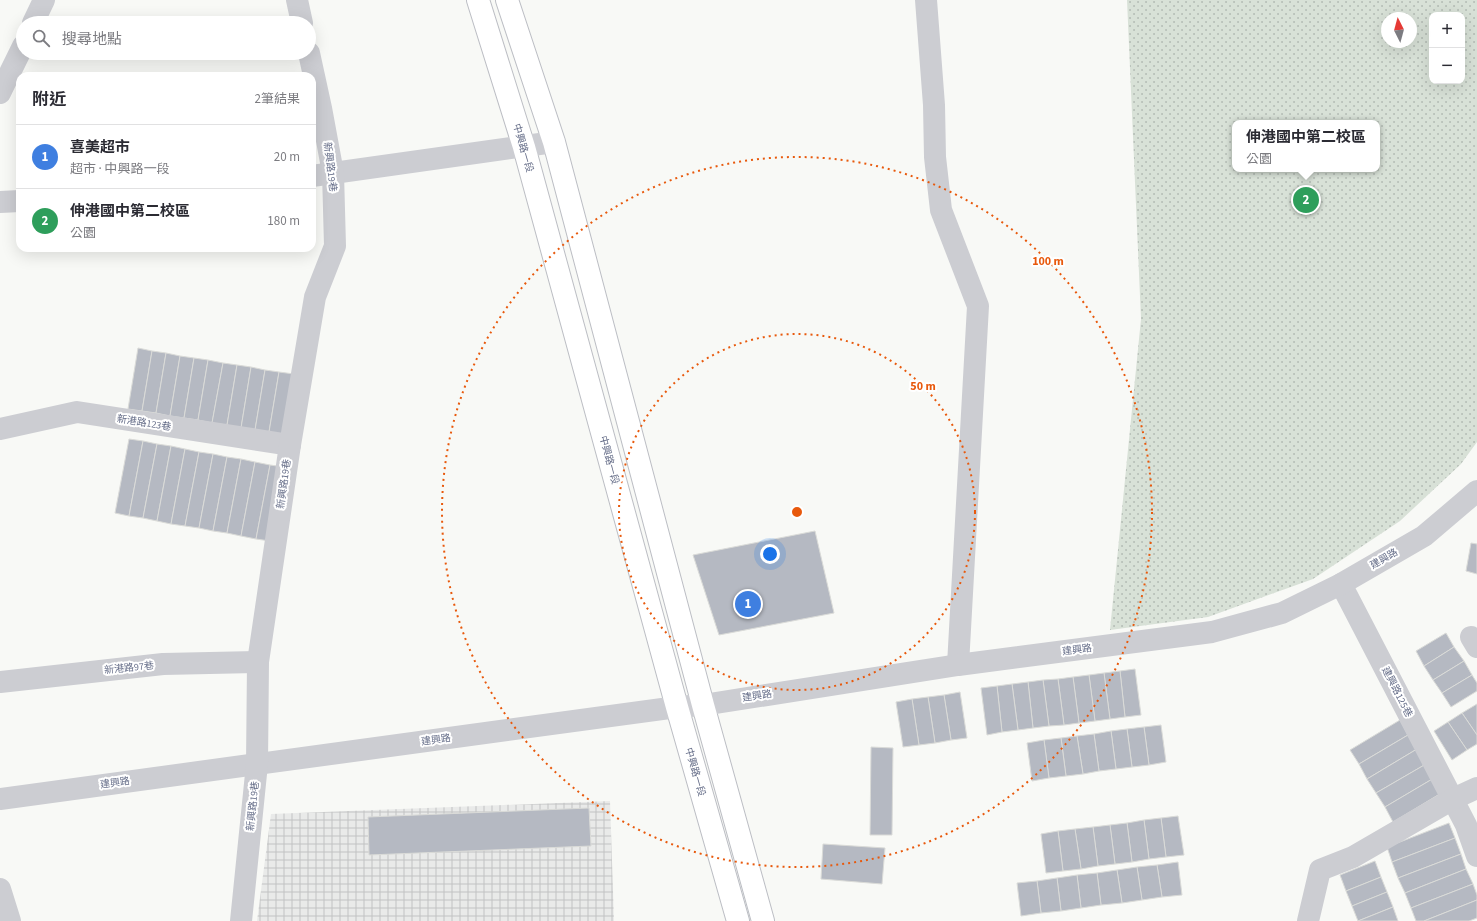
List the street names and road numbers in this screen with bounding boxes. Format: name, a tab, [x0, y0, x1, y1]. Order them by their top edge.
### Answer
street label: 中興路一段	[509, 122, 537, 174]
street label: 新興路19巷	[320, 141, 340, 193]
street label: 新港路123巷	[116, 412, 172, 434]
street label: 中興路一段	[596, 434, 622, 486]
street label: 新興路19巷	[274, 458, 294, 510]
street label: 建興路	[1368, 545, 1400, 573]
street label: 建興路	[1061, 641, 1093, 659]
street label: 新港路97巷	[103, 658, 155, 678]
street label: 建興路125巷	[1378, 664, 1416, 720]
street label: 建興路	[741, 687, 773, 705]
street label: 建興路	[420, 731, 452, 749]
street label: 中興路一段	[681, 746, 709, 798]
street label: 建興路	[99, 774, 131, 792]
street label: 新興路19巷	[243, 780, 263, 832]

